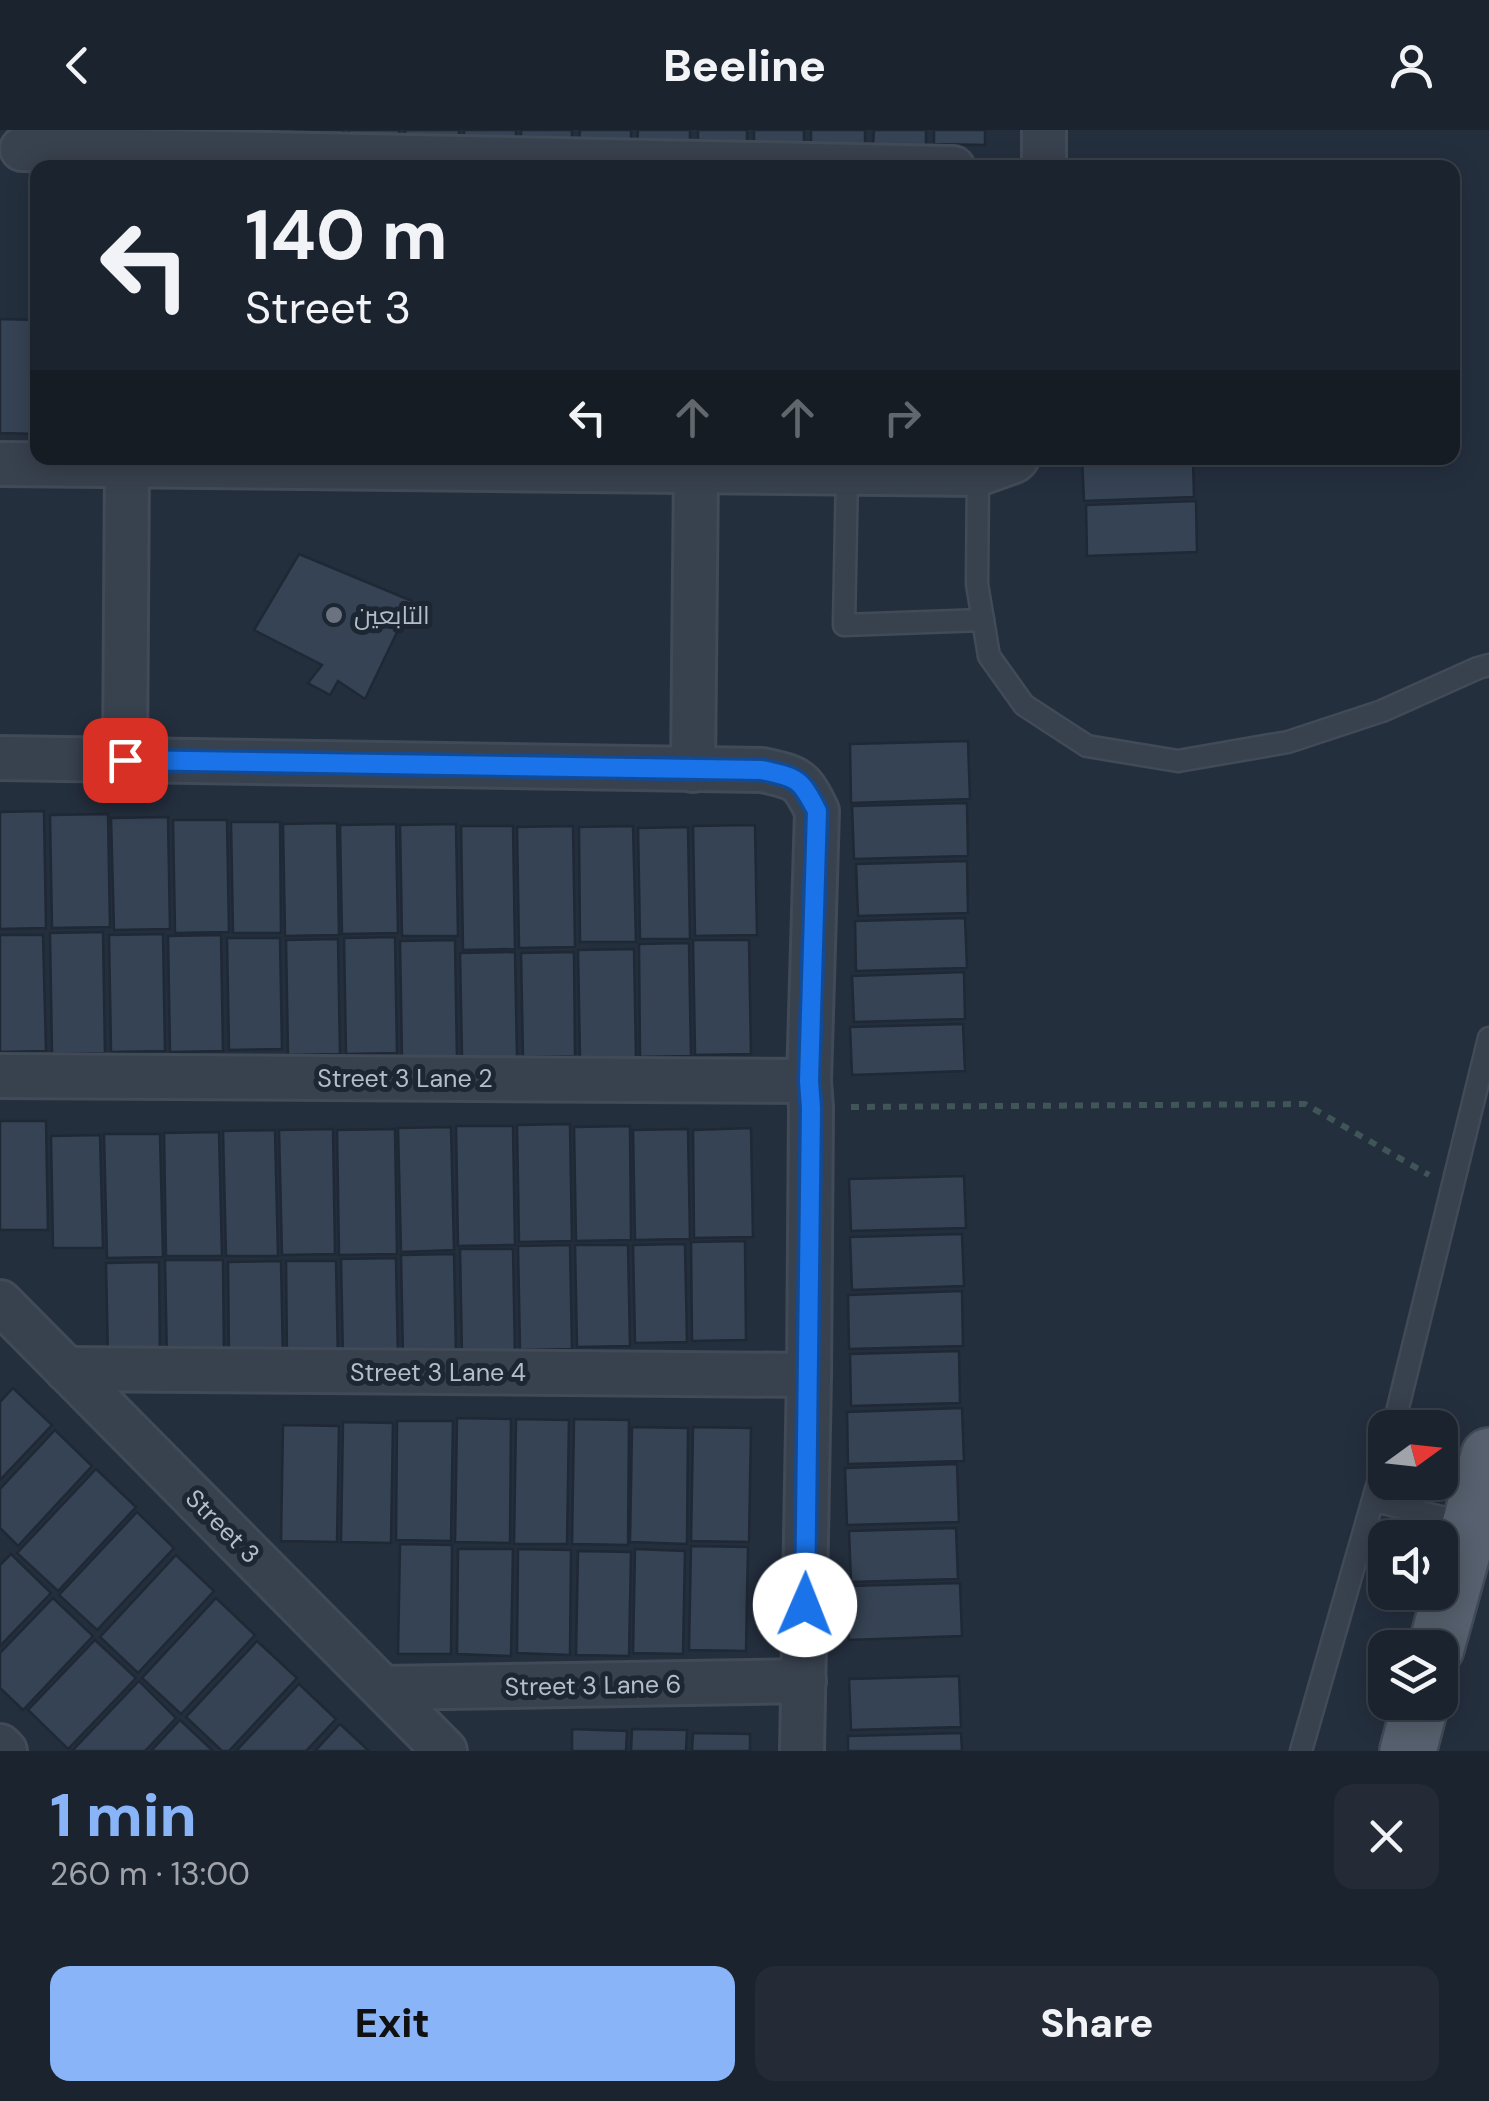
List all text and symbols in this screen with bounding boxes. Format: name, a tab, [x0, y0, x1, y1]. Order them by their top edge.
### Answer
text: Beeline	[663, 36, 826, 95]
icon: back	[50, 38, 105, 93]
icon: person	[1384, 38, 1439, 93]
text: 140 m	[245, 190, 448, 281]
icon: left	[80, 200, 210, 330]
text: Street 3	[245, 278, 411, 337]
icon: left	[560, 390, 615, 445]
icon: ahead	[665, 390, 720, 445]
icon: ahead	[770, 390, 825, 445]
icon: right	[875, 390, 930, 445]
place label: التابعين	[354, 599, 430, 632]
marker: التابعين	[323, 604, 345, 626]
pin	[83, 718, 168, 803]
icon: arrive	[98, 733, 153, 788]
street label: Street 3 Lane 2	[317, 1062, 493, 1095]
street label: Street 3 Lane 4	[350, 1356, 526, 1389]
north arrow	[1368, 1410, 1458, 1500]
map controls	[1368, 1410, 1458, 1720]
street label: Street 3	[178, 1482, 267, 1571]
button: sound	[1368, 1520, 1458, 1610]
position arrow	[753, 1553, 857, 1657]
button: layers	[1368, 1630, 1458, 1720]
street label: Street 3 Lane 6	[504, 1667, 682, 1704]
text: 1 min	[50, 1776, 197, 1855]
button: close	[1334, 1784, 1439, 1889]
text: 260 m · 13:00	[50, 1853, 250, 1895]
button: Exit	[50, 1966, 735, 2081]
button: Share	[755, 1966, 1439, 2081]

